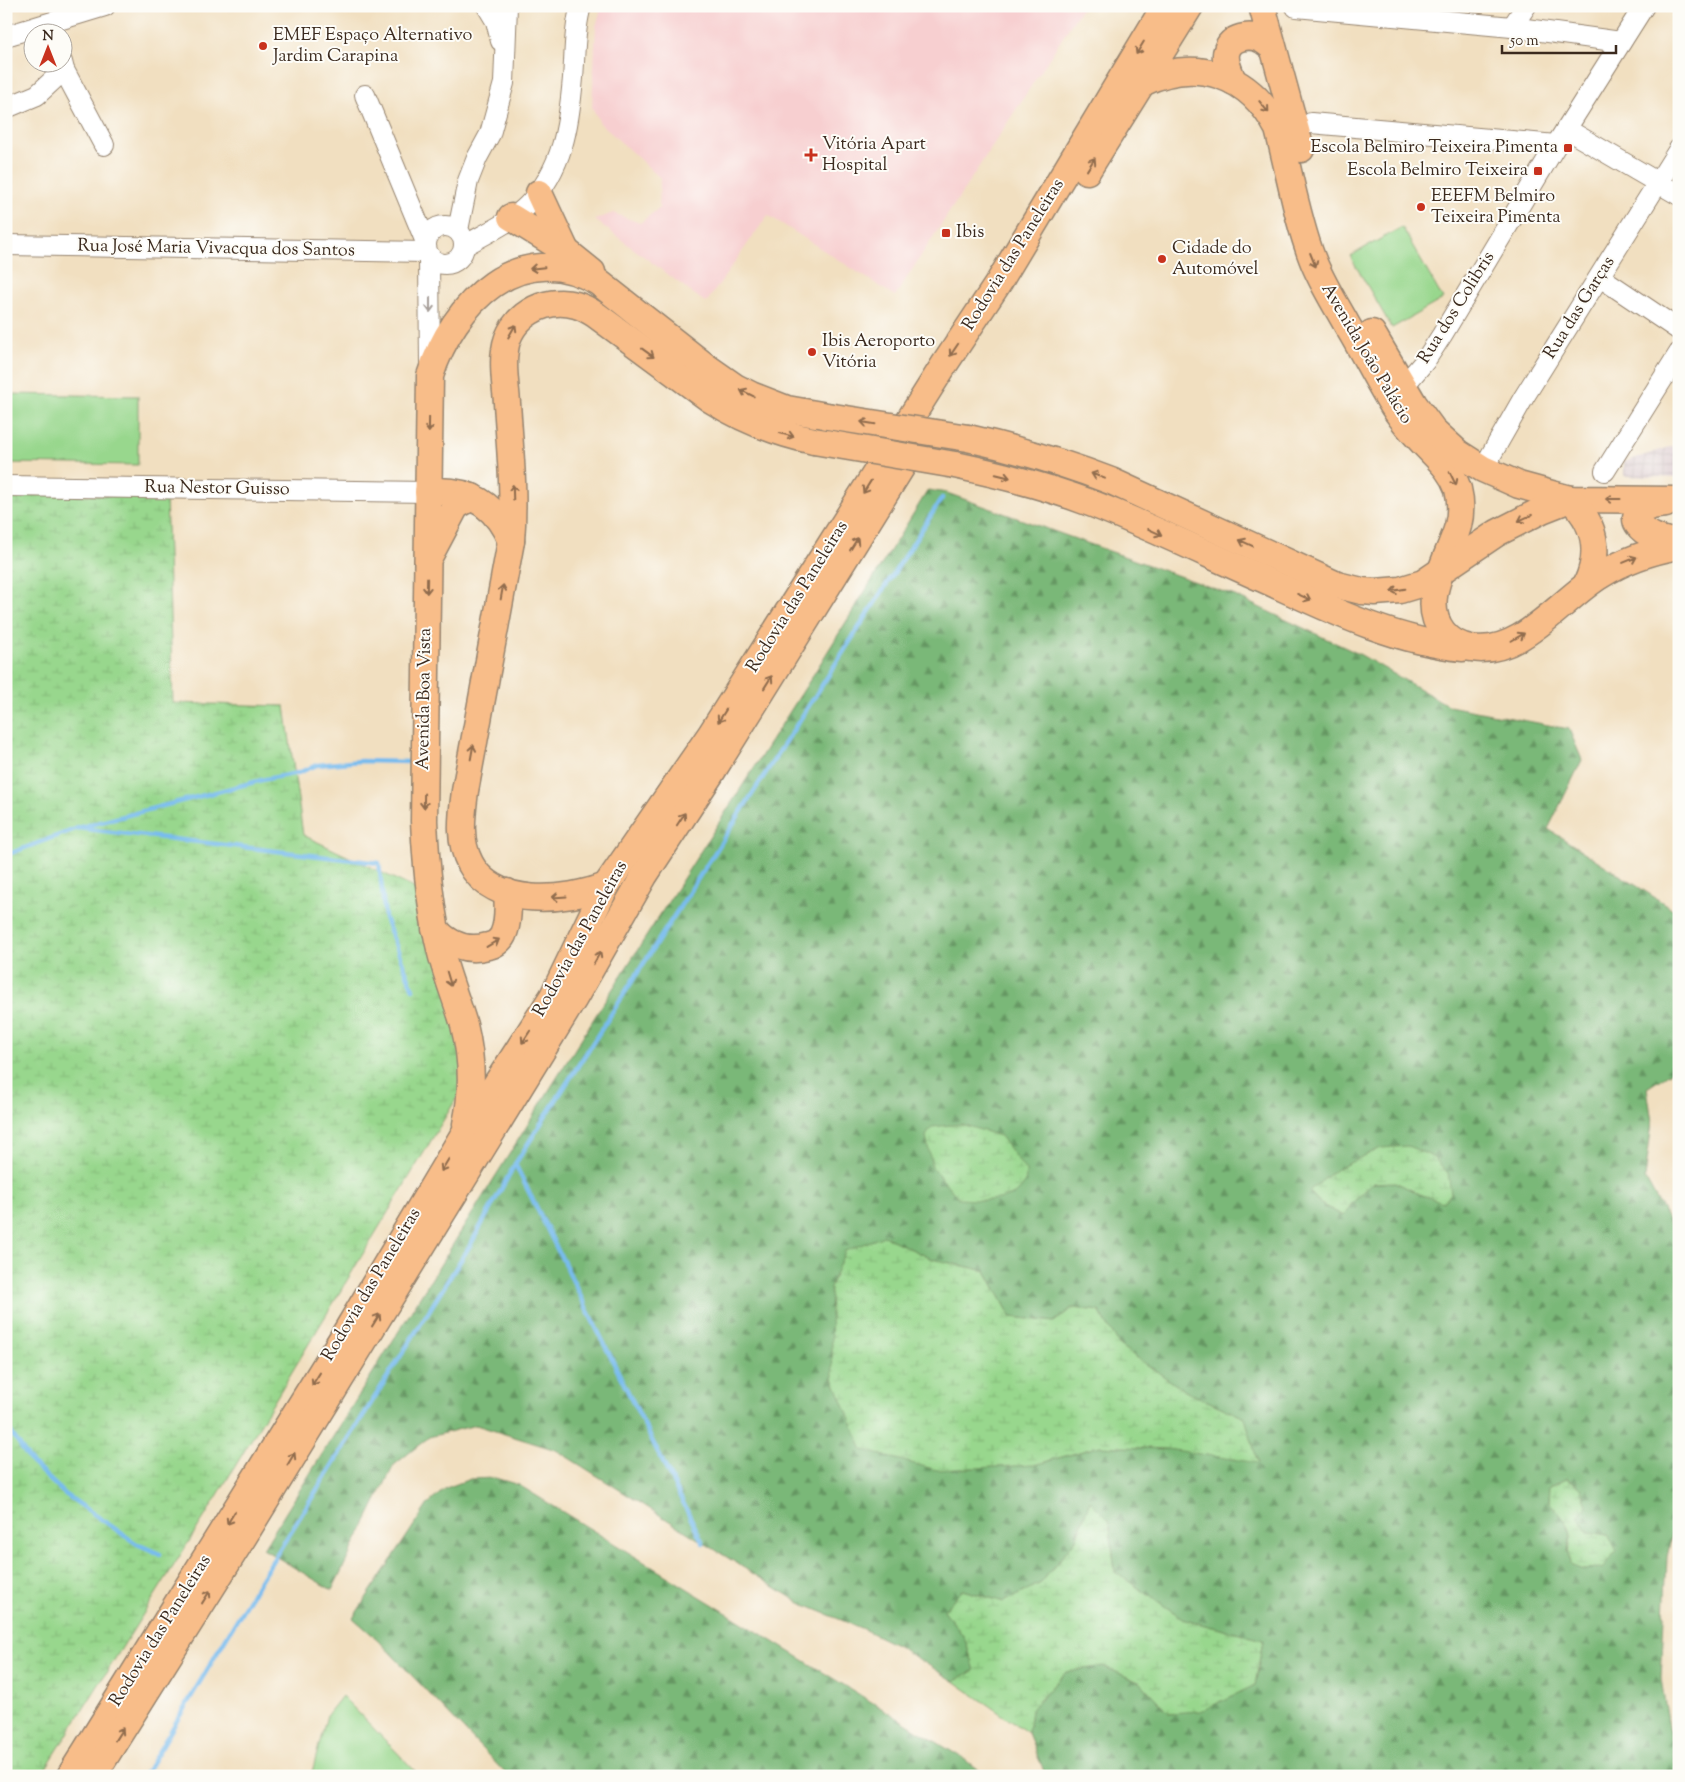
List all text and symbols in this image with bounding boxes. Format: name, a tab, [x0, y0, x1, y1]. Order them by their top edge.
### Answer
north arrow	[22, 22, 72, 72]
scale bar	[1502, 22, 1616, 54]
place label: EMEF Espaço Alternativo Jardim Carapina	[272, 23, 472, 70]
text: N	[42, 27, 54, 47]
text: 50 m	[1509, 31, 1539, 52]
marker: EMEF Espaço Alternativo Jardim Carapina	[257, 40, 269, 52]
one-way arrow	[1135, 40, 1145, 54]
one-way arrow	[1259, 100, 1270, 113]
place label: Vitória Apart Hospital	[822, 132, 926, 179]
place label: Escola Belmiro Teixeira Pimenta	[1310, 135, 1558, 161]
marker: Escola Belmiro Teixeira Pimenta	[1562, 142, 1574, 154]
marker: Vitória Apart Hospital	[804, 148, 818, 162]
one-way arrow	[1086, 158, 1096, 172]
place label: Escola Belmiro Teixeira	[1347, 158, 1528, 184]
marker: Escola Belmiro Teixeira	[1532, 165, 1544, 177]
street label: Rodovia das Paneleiras	[957, 174, 1071, 336]
place label: EEEFM Belmiro Teixeira Pimenta	[1431, 184, 1561, 231]
marker: EEEFM Belmiro Teixeira Pimenta	[1415, 201, 1427, 213]
place label: Ibis	[956, 220, 984, 246]
marker: Ibis	[940, 227, 952, 239]
street label: Rua José Maria Vivacqua dos Santos	[77, 234, 355, 264]
place label: Cidade do Automóvel	[1172, 236, 1259, 283]
street label: Rua dos Colibris	[1412, 247, 1502, 369]
street label: Rua das Garças	[1538, 251, 1622, 365]
marker: Cidade do Automóvel	[1156, 253, 1168, 265]
one-way arrow	[1310, 253, 1319, 268]
one-way arrow	[530, 263, 546, 273]
street label: Avenida João Palácio	[1314, 279, 1418, 429]
one-way arrow	[425, 297, 435, 313]
one-way arrow	[507, 325, 517, 339]
place label: Ibis Aeroporto Vitória	[822, 329, 935, 376]
one-way arrow	[949, 343, 959, 357]
marker: Ibis Aeroporto Vitória	[806, 346, 818, 358]
one-way arrow	[641, 348, 654, 359]
one-way arrow	[740, 388, 755, 397]
one-way arrow	[424, 416, 434, 433]
one-way arrow	[860, 417, 876, 427]
one-way arrow	[779, 430, 795, 440]
one-way arrow	[1091, 471, 1106, 480]
one-way arrow	[1449, 471, 1458, 486]
one-way arrow	[994, 472, 1010, 481]
street label: Rua Nestor Guisso	[144, 475, 290, 503]
one-way arrow	[862, 480, 872, 494]
one-way arrow	[509, 484, 518, 500]
one-way arrow	[1605, 494, 1621, 504]
one-way arrow	[1518, 514, 1533, 524]
street label: Rodovia das Paneleiras	[741, 516, 855, 678]
one-way arrow	[1147, 527, 1162, 537]
one-way arrow	[849, 537, 859, 551]
one-way arrow	[1239, 538, 1254, 548]
one-way arrow	[1622, 555, 1637, 565]
one-way arrow	[422, 578, 432, 594]
one-way arrow	[497, 584, 507, 600]
one-way arrow	[1391, 585, 1407, 595]
one-way arrow	[1296, 593, 1311, 603]
street label: Avenida Boa Vista	[411, 628, 439, 770]
one-way arrow	[1510, 632, 1524, 642]
one-way arrow	[763, 675, 773, 689]
one-way arrow	[717, 709, 727, 723]
one-way arrow	[468, 744, 478, 760]
one-way arrow	[419, 793, 429, 809]
one-way arrow	[677, 813, 687, 827]
street label: Rodovia das Paneleiras	[527, 856, 635, 1022]
one-way arrow	[552, 893, 568, 902]
one-way arrow	[486, 937, 500, 947]
one-way arrow	[592, 951, 602, 966]
one-way arrow	[444, 970, 454, 986]
one-way arrow	[521, 1029, 531, 1043]
one-way arrow	[439, 1157, 449, 1171]
street label: Rodovia das Paneleiras	[316, 1203, 428, 1367]
one-way arrow	[370, 1313, 381, 1327]
one-way arrow	[311, 1372, 321, 1386]
one-way arrow	[287, 1452, 297, 1466]
one-way arrow	[226, 1510, 236, 1524]
street label: Rodovia das Paneleiras	[104, 1550, 218, 1712]
one-way arrow	[201, 1590, 211, 1604]
one-way arrow	[114, 1728, 124, 1742]

